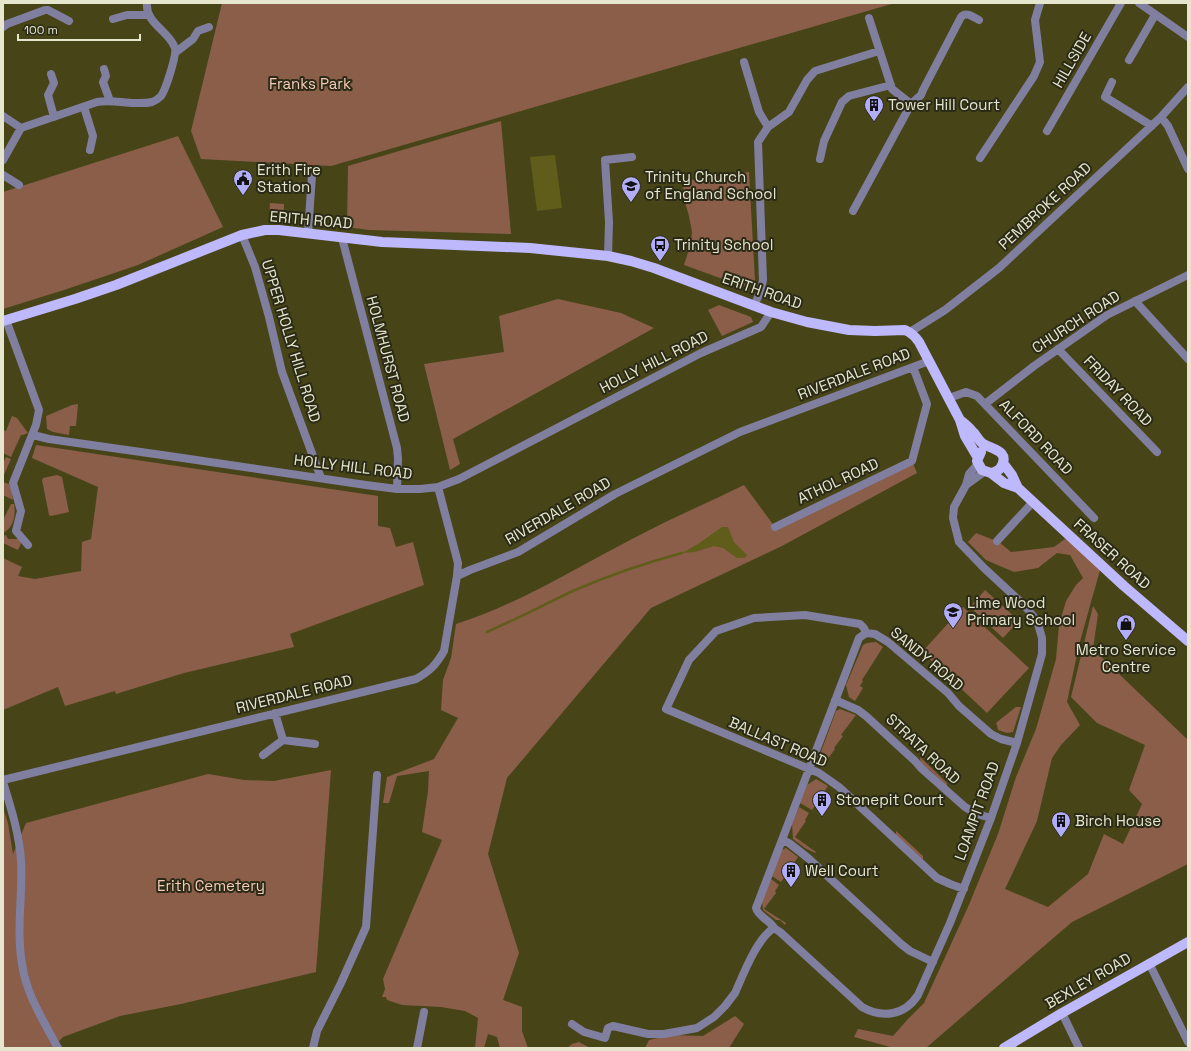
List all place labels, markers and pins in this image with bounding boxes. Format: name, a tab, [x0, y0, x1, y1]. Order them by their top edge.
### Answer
building icon: Tower Hill Court	[863, 94, 885, 122]
place label: Tower Hill Court	[888, 95, 1000, 114]
place label: Erith Fire Station	[257, 160, 321, 196]
place label: Trinity Church of England School	[645, 167, 776, 203]
public building icon: Erith Fire Station	[232, 168, 254, 196]
school or university icon: Trinity Church of England School	[620, 175, 642, 203]
bus stop icon: Trinity School	[649, 234, 671, 262]
place label: Trinity School	[674, 235, 773, 254]
place label: Lime Wood Primary School	[967, 593, 1075, 629]
school or university icon: Lime Wood Primary School	[942, 601, 964, 629]
shop icon: Metro Service Centre	[1115, 613, 1137, 641]
place label: Metro Service Centre	[1076, 640, 1176, 676]
building icon: Stonepit Court	[811, 789, 833, 817]
place label: Stonepit Court	[836, 790, 944, 809]
building icon: Birch House	[1050, 810, 1072, 838]
place label: Birch House	[1075, 811, 1161, 830]
building icon: Well Court	[780, 860, 802, 888]
place label: Well Court	[805, 861, 879, 880]

